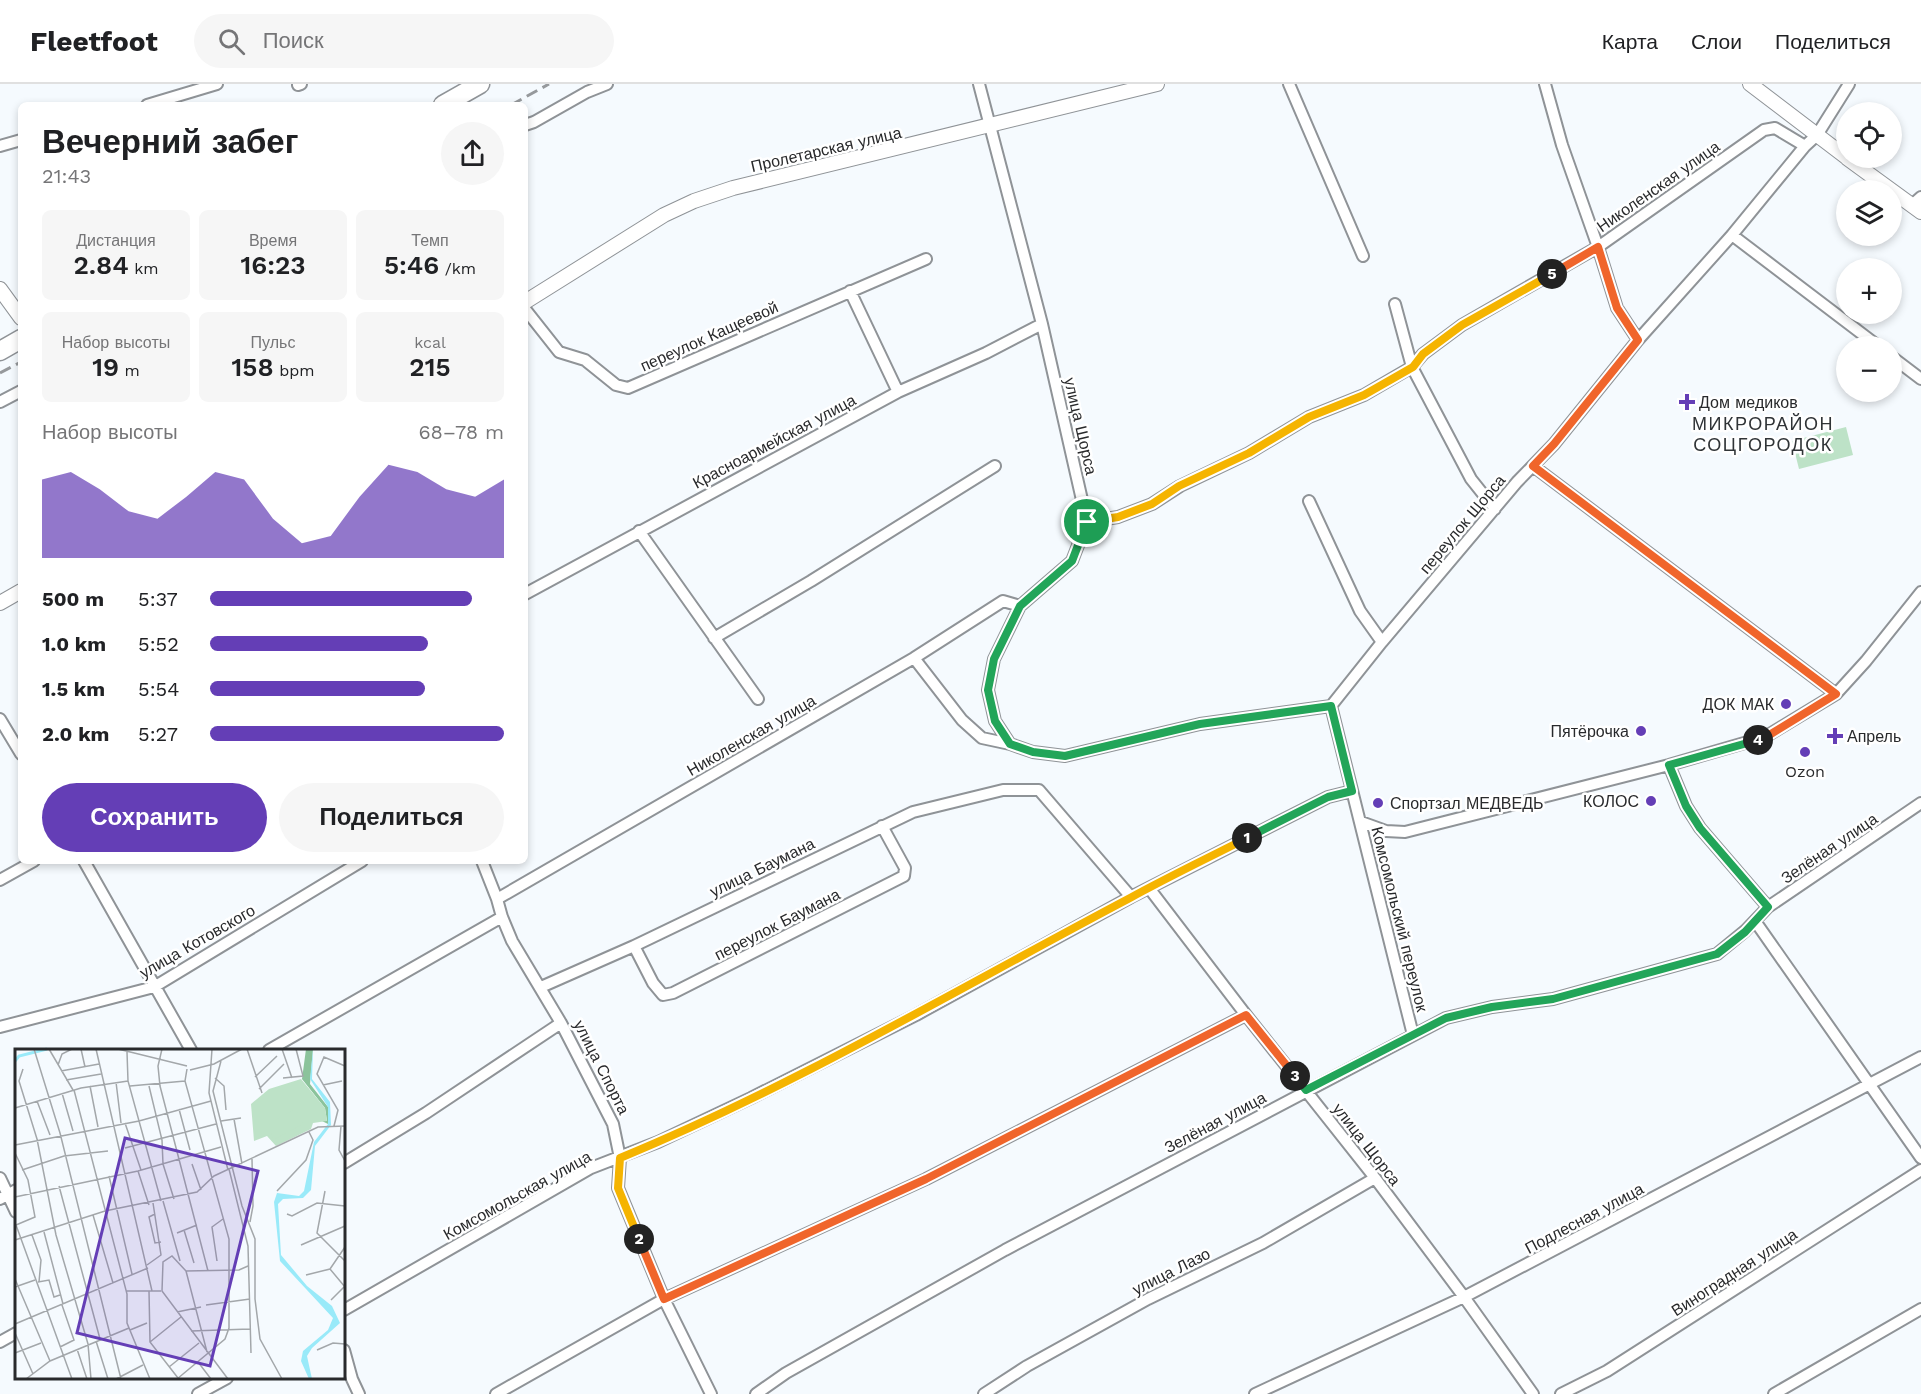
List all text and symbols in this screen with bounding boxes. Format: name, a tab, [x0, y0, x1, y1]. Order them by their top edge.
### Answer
search box	[194, 14, 614, 68]
text: Fleetfoot	[30, 25, 158, 58]
icon: search	[215, 25, 248, 58]
text: Поиск	[263, 28, 324, 53]
text: Карта	[1602, 29, 1658, 54]
text: Слои	[1691, 29, 1742, 54]
text: Поделиться	[1775, 29, 1891, 54]
map controls	[1836, 102, 1902, 402]
button: locate	[1836, 102, 1902, 168]
text: Вечерний забег	[42, 122, 298, 161]
button: share	[441, 122, 504, 185]
street label: Пролетарская улица	[749, 123, 903, 176]
street label: Николенская улица	[1593, 137, 1723, 236]
text: 21:43	[42, 164, 91, 188]
button: layers	[1836, 180, 1902, 246]
text: Дистанция	[76, 231, 156, 250]
text: Время	[249, 231, 297, 250]
text: Темп	[411, 231, 449, 250]
text: 2.84	[73, 250, 129, 280]
text: 16:23	[240, 250, 306, 280]
text: 5:46	[384, 250, 439, 280]
button: +	[1836, 258, 1902, 324]
text: km	[129, 259, 159, 278]
text: /km	[439, 259, 476, 278]
pin: 5	[1537, 259, 1567, 289]
text: 5	[1547, 264, 1557, 283]
street label: переулок Кащеевой	[637, 298, 781, 375]
text: Набор высоты	[62, 333, 170, 352]
text: Пульс	[251, 333, 295, 352]
text: kcal	[414, 333, 446, 352]
button: −	[1836, 336, 1902, 402]
text: 19	[92, 352, 119, 382]
text: 158	[232, 352, 274, 382]
text: 215	[409, 352, 451, 382]
text: m	[119, 361, 140, 380]
text: bpm	[274, 361, 314, 380]
street label: улица Щорса	[1060, 376, 1101, 477]
street label: Красноармейская улица	[689, 390, 859, 493]
place label: Дом медиков	[1699, 393, 1798, 412]
marker: Дом медиков	[1680, 395, 1694, 409]
district label: МИКРОРАЙОН СОЦГОРОДОК	[1692, 413, 1834, 455]
text: Набор высоты	[42, 420, 178, 444]
text: 68–78 m	[418, 420, 504, 444]
street label: переулок Щорса	[1415, 471, 1509, 578]
pin	[1061, 496, 1112, 547]
icon: arrive	[1070, 505, 1103, 538]
text: 500 m	[42, 587, 104, 611]
text: 5:37	[138, 587, 178, 611]
text: 1.0 km	[42, 632, 106, 656]
text: 5:52	[138, 632, 179, 656]
text: 1.5 km	[42, 677, 105, 701]
text: 5:54	[138, 677, 179, 701]
street label: Николенская улица	[683, 691, 819, 780]
place label: ДОК МАК	[1703, 695, 1775, 714]
marker: ДОК МАК	[1779, 697, 1793, 711]
text: 2.0 km	[42, 722, 109, 746]
text: 5:27	[138, 722, 178, 746]
place label: Пятёрочка	[1551, 722, 1629, 741]
marker: Пятёрочка	[1634, 724, 1648, 738]
pin: 4	[1743, 725, 1773, 755]
place label: Апрель	[1847, 727, 1901, 746]
marker: Апрель	[1828, 729, 1842, 743]
text: 4	[1753, 730, 1763, 749]
marker: Ozon	[1798, 745, 1812, 759]
place label: Ozon	[1785, 762, 1825, 781]
button: Сохранить	[42, 783, 267, 852]
button: Поделиться	[279, 783, 504, 852]
place label: КОЛОС	[1583, 792, 1639, 811]
place label: Спортзал МЕДВЕДЬ	[1390, 794, 1544, 813]
marker: КОЛОС	[1644, 794, 1658, 808]
marker: Спортзал МЕДВЕДЬ	[1371, 796, 1385, 810]
street label: Зелёная улица	[1777, 809, 1881, 888]
pin: 1	[1232, 823, 1262, 853]
street label: Комсомольский переулок	[1367, 825, 1432, 1015]
text: 1	[1244, 828, 1250, 847]
street label: улица Баумана	[707, 834, 818, 901]
street label: переулок Баумана	[711, 885, 843, 964]
street label: улица Котовского	[136, 901, 258, 982]
street label: улица Спорта	[570, 1017, 633, 1118]
inset map	[15, 1049, 345, 1379]
pin: 3	[1280, 1061, 1310, 1091]
text: 3	[1290, 1066, 1300, 1085]
street label: Зелёная улица	[1161, 1088, 1269, 1157]
street label: улица Щорса	[1329, 1099, 1405, 1189]
street label: Комсомольская улица	[440, 1147, 594, 1244]
street label: Подлесная улица	[1522, 1179, 1647, 1258]
pin: 2	[624, 1224, 654, 1254]
street label: Виноградная улица	[1668, 1225, 1801, 1320]
text: 2	[634, 1229, 644, 1248]
street label: улица Лазо	[1129, 1244, 1213, 1299]

